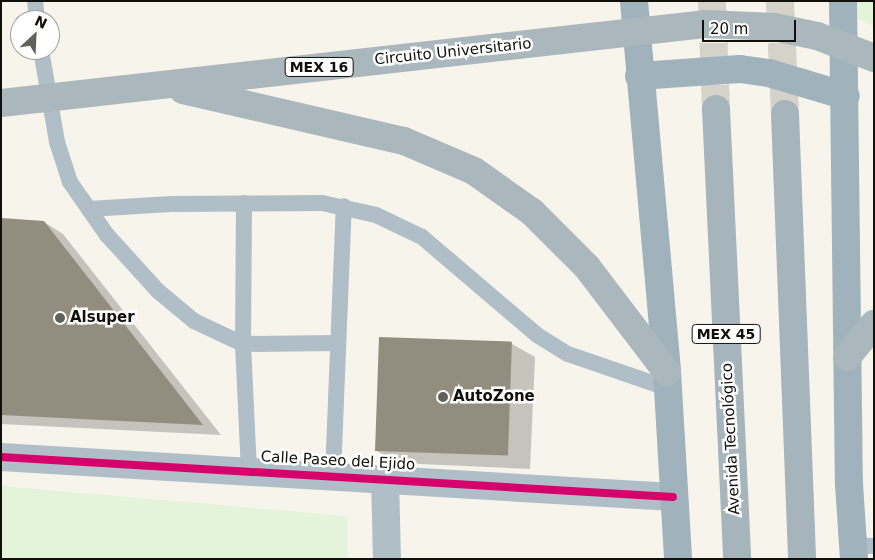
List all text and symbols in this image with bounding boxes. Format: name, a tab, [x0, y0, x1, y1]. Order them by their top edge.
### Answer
north arrow	[10, 10, 60, 60]
scale bar	[705, 10, 799, 42]
text: N	[32, 13, 50, 32]
text: 20 m	[710, 20, 748, 38]
street label: Circuito Universitario	[374, 35, 532, 69]
road number: MEX 16	[284, 56, 354, 78]
place label: Alsuper	[70, 309, 135, 327]
marker: Alsuper	[54, 312, 66, 324]
road number: MEX 45	[691, 322, 761, 346]
street label: Avenida Tecnológico	[718, 363, 744, 515]
place label: AutoZone	[453, 388, 535, 406]
marker: AutoZone	[437, 391, 449, 403]
street label: Calle Paseo del Ejido	[260, 448, 416, 474]

